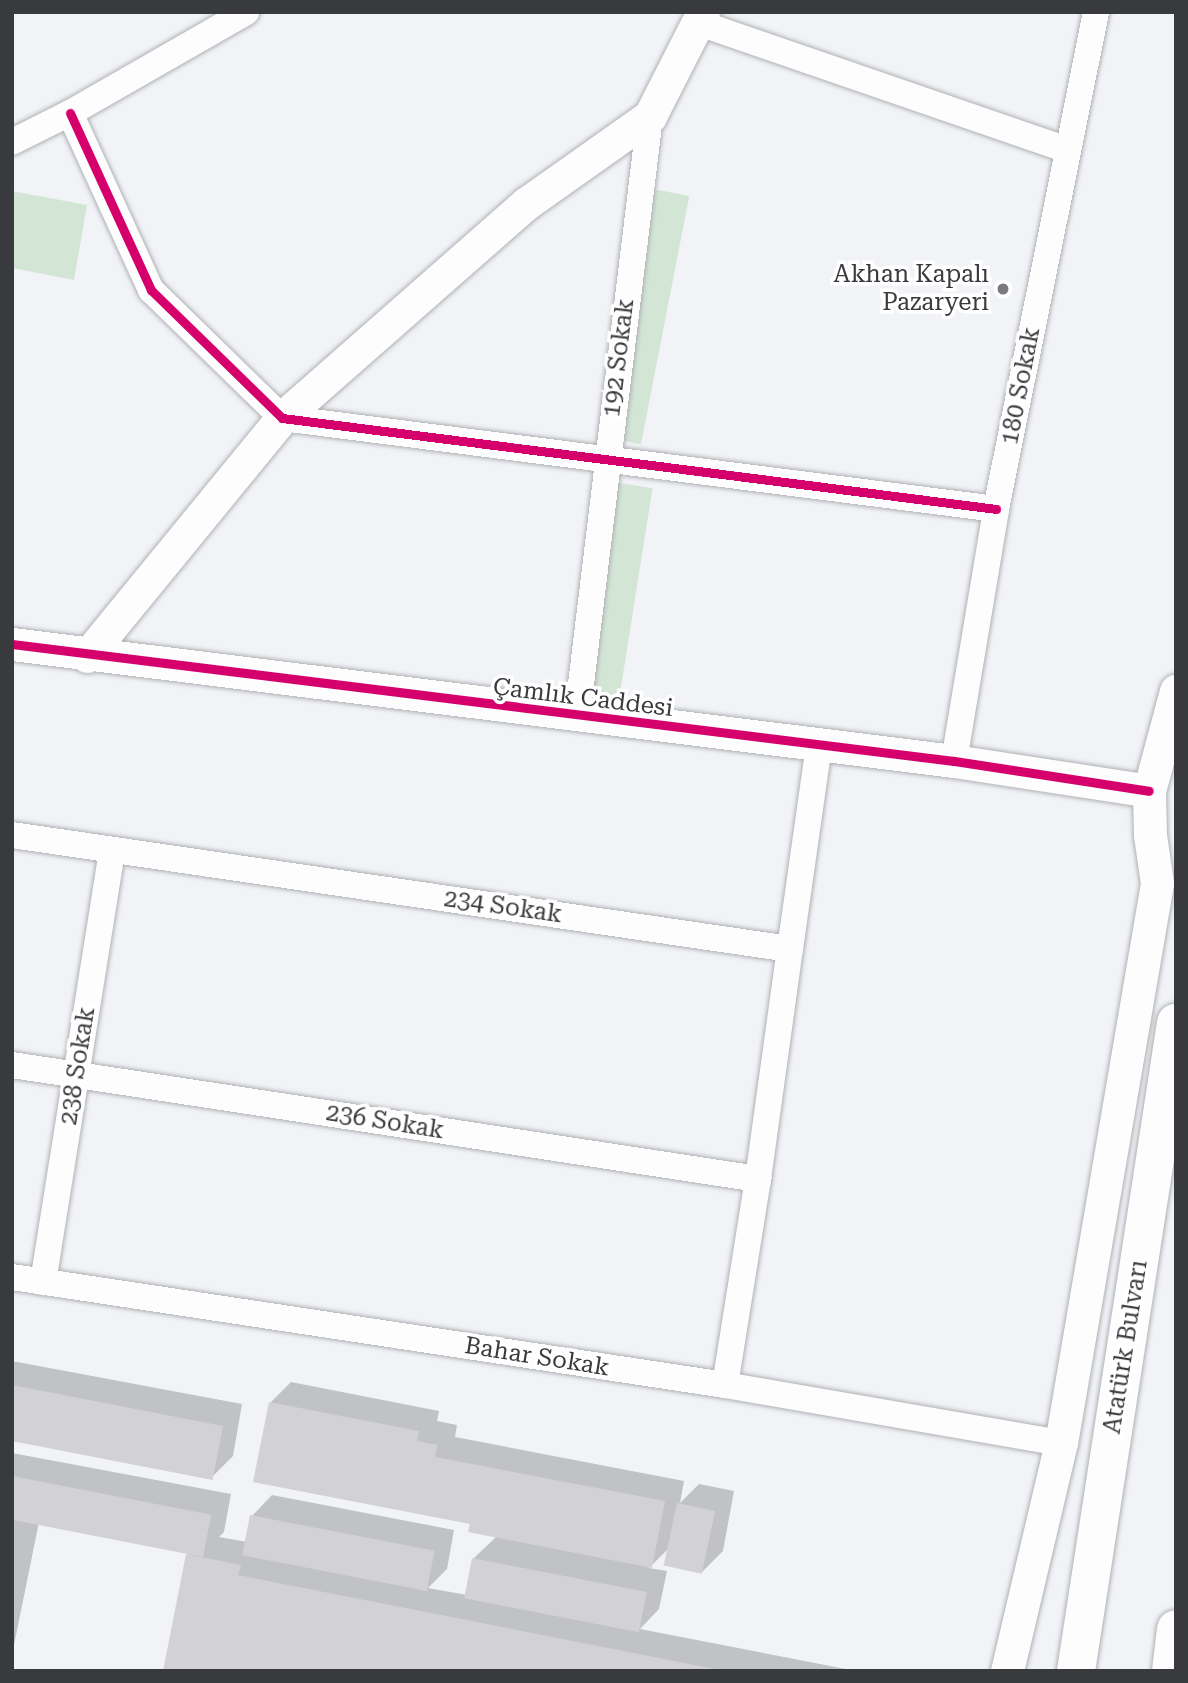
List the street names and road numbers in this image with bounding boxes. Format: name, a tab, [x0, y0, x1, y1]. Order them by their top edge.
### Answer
street label: 192 Sokak	[597, 297, 641, 419]
street label: 180 Sokak	[996, 325, 1046, 447]
street label: Çamlık Caddesi	[491, 673, 675, 723]
street label: 234 Sokak	[442, 884, 564, 930]
street label: 238 Sokak	[54, 1005, 102, 1127]
street label: 236 Sokak	[324, 1098, 446, 1146]
street label: Atatürk Bulvarı	[1098, 1258, 1154, 1436]
street label: Bahar Sokak	[463, 1331, 611, 1383]

